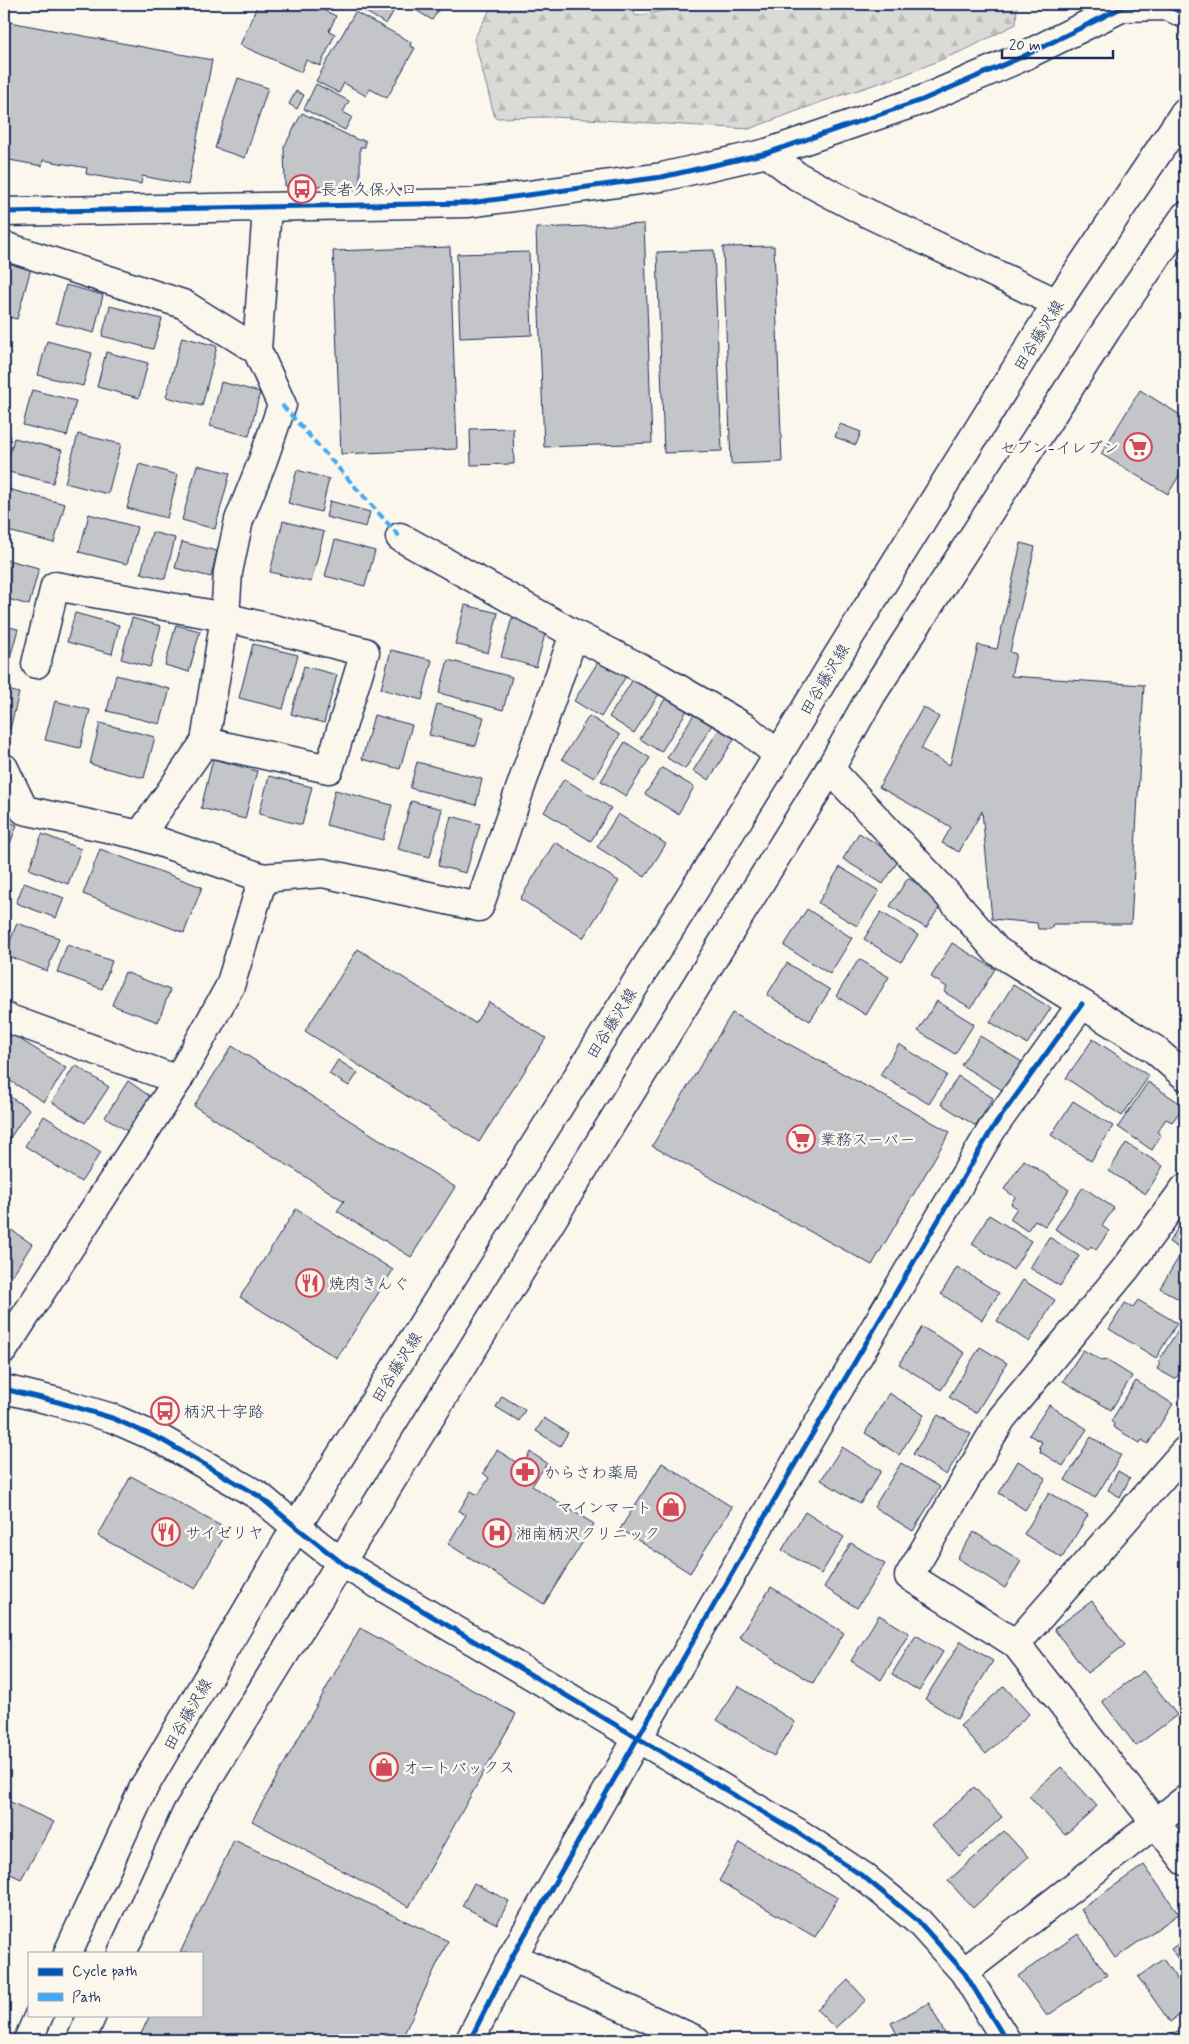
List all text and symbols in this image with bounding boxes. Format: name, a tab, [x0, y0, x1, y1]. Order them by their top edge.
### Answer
scale bar	[1002, 28, 1113, 60]
text: 20 m	[1009, 36, 1041, 56]
bus stop icon: 長者久保入口	[287, 174, 317, 204]
place label: 長者久保入口	[321, 180, 417, 201]
street label: 田谷藤沢線	[1009, 296, 1069, 375]
supermarket icon: セブン-イレブン	[1123, 432, 1153, 462]
place label: セブン-イレブン	[1000, 438, 1119, 459]
street label: 田谷藤沢線	[796, 640, 855, 719]
street label: 田谷藤沢線	[582, 984, 642, 1063]
supermarket icon: 業務スーパー	[786, 1124, 816, 1154]
place label: 業務スーパー	[820, 1130, 915, 1151]
restaurant icon: 焼肉きんぐ	[295, 1268, 325, 1298]
place label: 焼肉きんぐ	[329, 1274, 409, 1295]
street label: 田谷藤沢線	[367, 1328, 427, 1407]
bus stop icon: 柄沢十字路	[150, 1396, 180, 1426]
place label: 柄沢十字路	[184, 1402, 264, 1423]
pharmacy icon: からさわ薬局	[510, 1457, 540, 1487]
place label: からさわ薬局	[544, 1463, 639, 1484]
shop icon: マインマート	[656, 1492, 686, 1522]
place label: マインマート	[557, 1498, 652, 1519]
restaurant icon: サイゼリヤ	[151, 1517, 181, 1547]
hospital icon: 湘南柄沢クリニック	[482, 1518, 512, 1548]
place label: サイゼリヤ	[185, 1523, 264, 1544]
place label: 湘南柄沢クリニック	[516, 1524, 660, 1545]
street label: 田谷藤沢線	[159, 1675, 217, 1755]
shop icon: オートバックス	[369, 1752, 399, 1782]
place label: オートバックス	[403, 1758, 515, 1779]
legend	[28, 1952, 202, 2016]
text: Cycle path	[72, 1962, 137, 1982]
text: Path	[72, 1988, 101, 2008]

